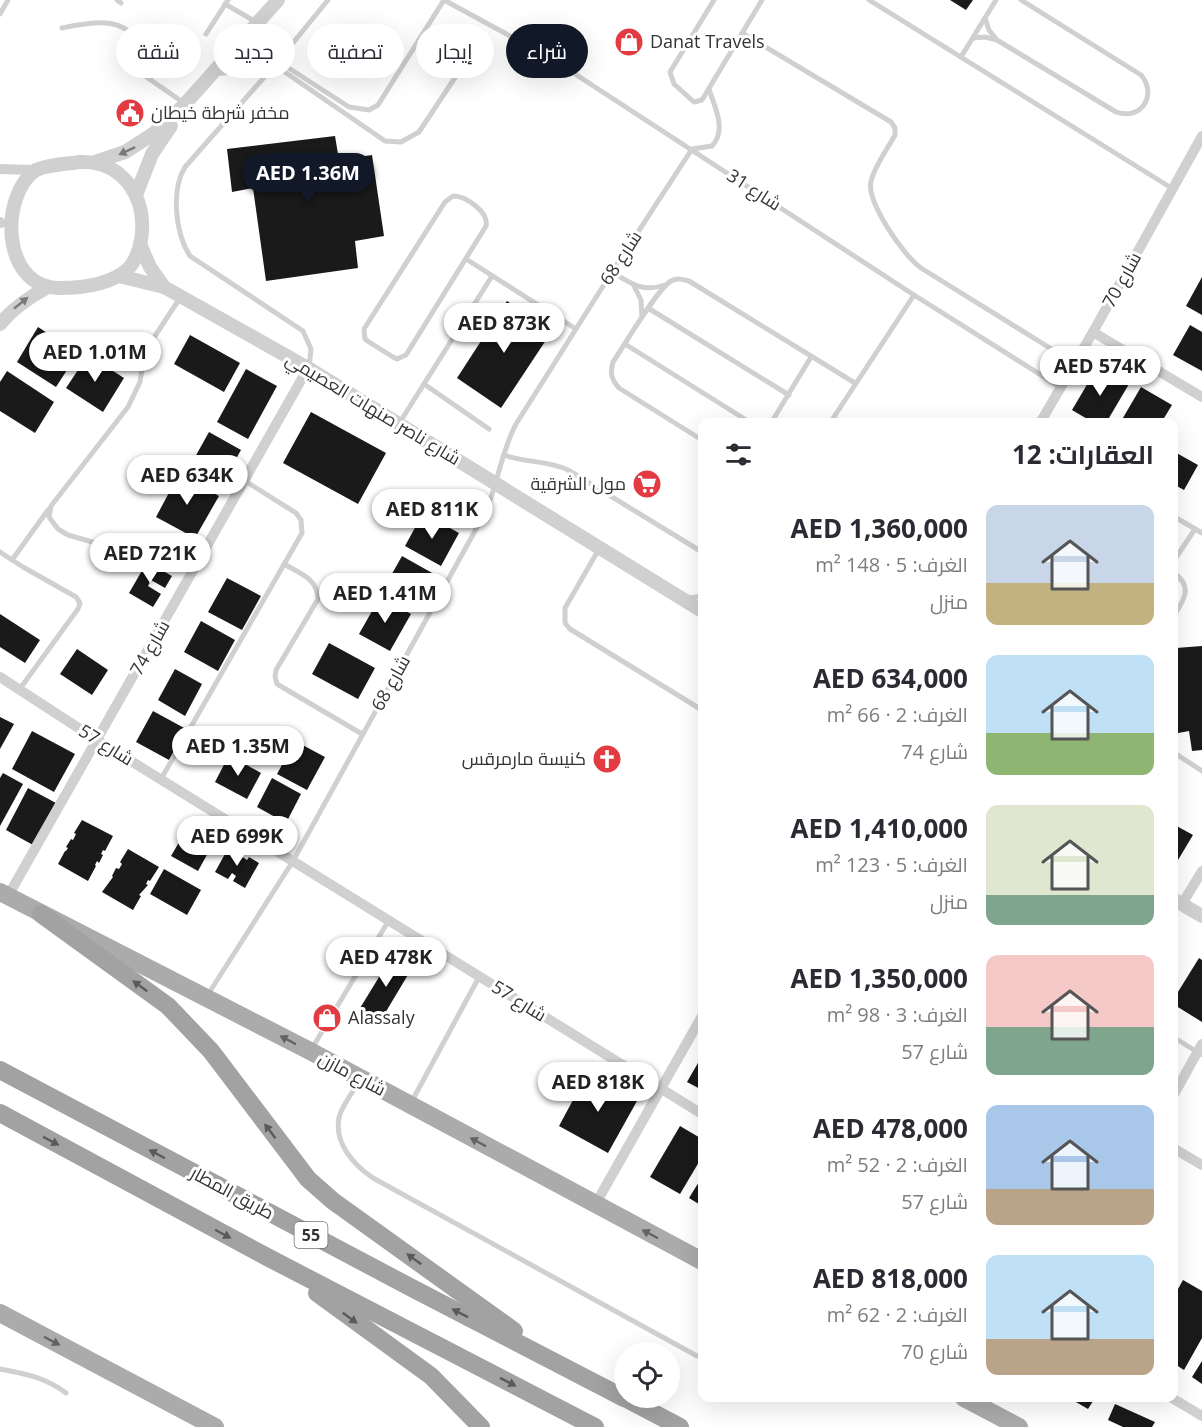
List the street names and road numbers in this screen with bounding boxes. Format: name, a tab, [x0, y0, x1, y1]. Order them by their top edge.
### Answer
street label: شارع 31	[722, 163, 786, 216]
street label: شارع 68	[594, 226, 647, 290]
street label: شارع 70	[1096, 247, 1147, 312]
street label: شارع ناصر صنهات العصيمي	[280, 346, 465, 472]
street label: شارع 74	[124, 615, 175, 680]
street label: شارع 68	[365, 650, 416, 715]
street label: شارع 57	[74, 718, 138, 771]
street label: شارع 57	[487, 974, 551, 1027]
street label: شارع مازن	[314, 1045, 390, 1102]
street label: طريق المطار	[185, 1160, 278, 1225]
road number: 55	[294, 1222, 328, 1248]

